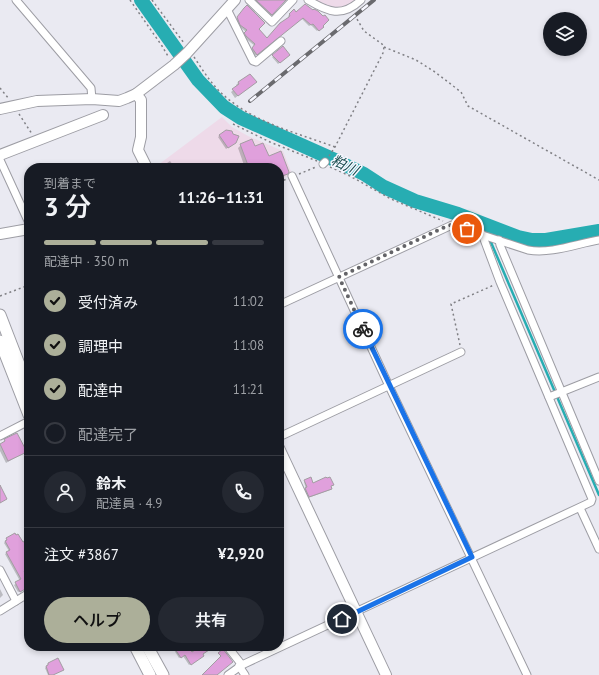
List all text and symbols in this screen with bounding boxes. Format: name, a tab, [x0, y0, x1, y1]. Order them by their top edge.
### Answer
map controls	[543, 12, 587, 56]
button: layers	[543, 12, 587, 56]
water label: 粕川	[328, 151, 363, 180]
text: 到着まで	[44, 175, 96, 192]
text: 11:26–11:31	[178, 188, 264, 207]
text: 3 分	[44, 190, 91, 223]
pin	[450, 212, 484, 246]
icon: bag	[456, 218, 478, 240]
text: 配達中 · 350 m	[44, 253, 129, 270]
icon: check	[44, 290, 66, 312]
text: 受付済み	[78, 293, 138, 312]
text: 11:02	[233, 293, 264, 310]
courier	[343, 309, 383, 349]
icon: bike	[352, 318, 374, 340]
icon: check	[44, 334, 66, 356]
text: 調理中	[78, 337, 123, 356]
text: 11:08	[233, 337, 264, 354]
icon: check	[44, 378, 66, 400]
text: 配達中	[78, 381, 123, 400]
text: 11:21	[233, 381, 264, 398]
text: 配達完了	[78, 425, 138, 444]
button: person	[44, 471, 86, 513]
button: phone	[222, 471, 264, 513]
text: 鈴木	[96, 474, 126, 493]
text: 配達員 · 4.9	[96, 495, 162, 512]
text: ¥2,920	[218, 544, 264, 563]
text: 注文 #3867	[44, 545, 119, 564]
button: ヘルプ	[44, 597, 150, 643]
button: 共有	[158, 597, 264, 643]
pin	[325, 602, 359, 636]
icon: home	[331, 608, 353, 630]

